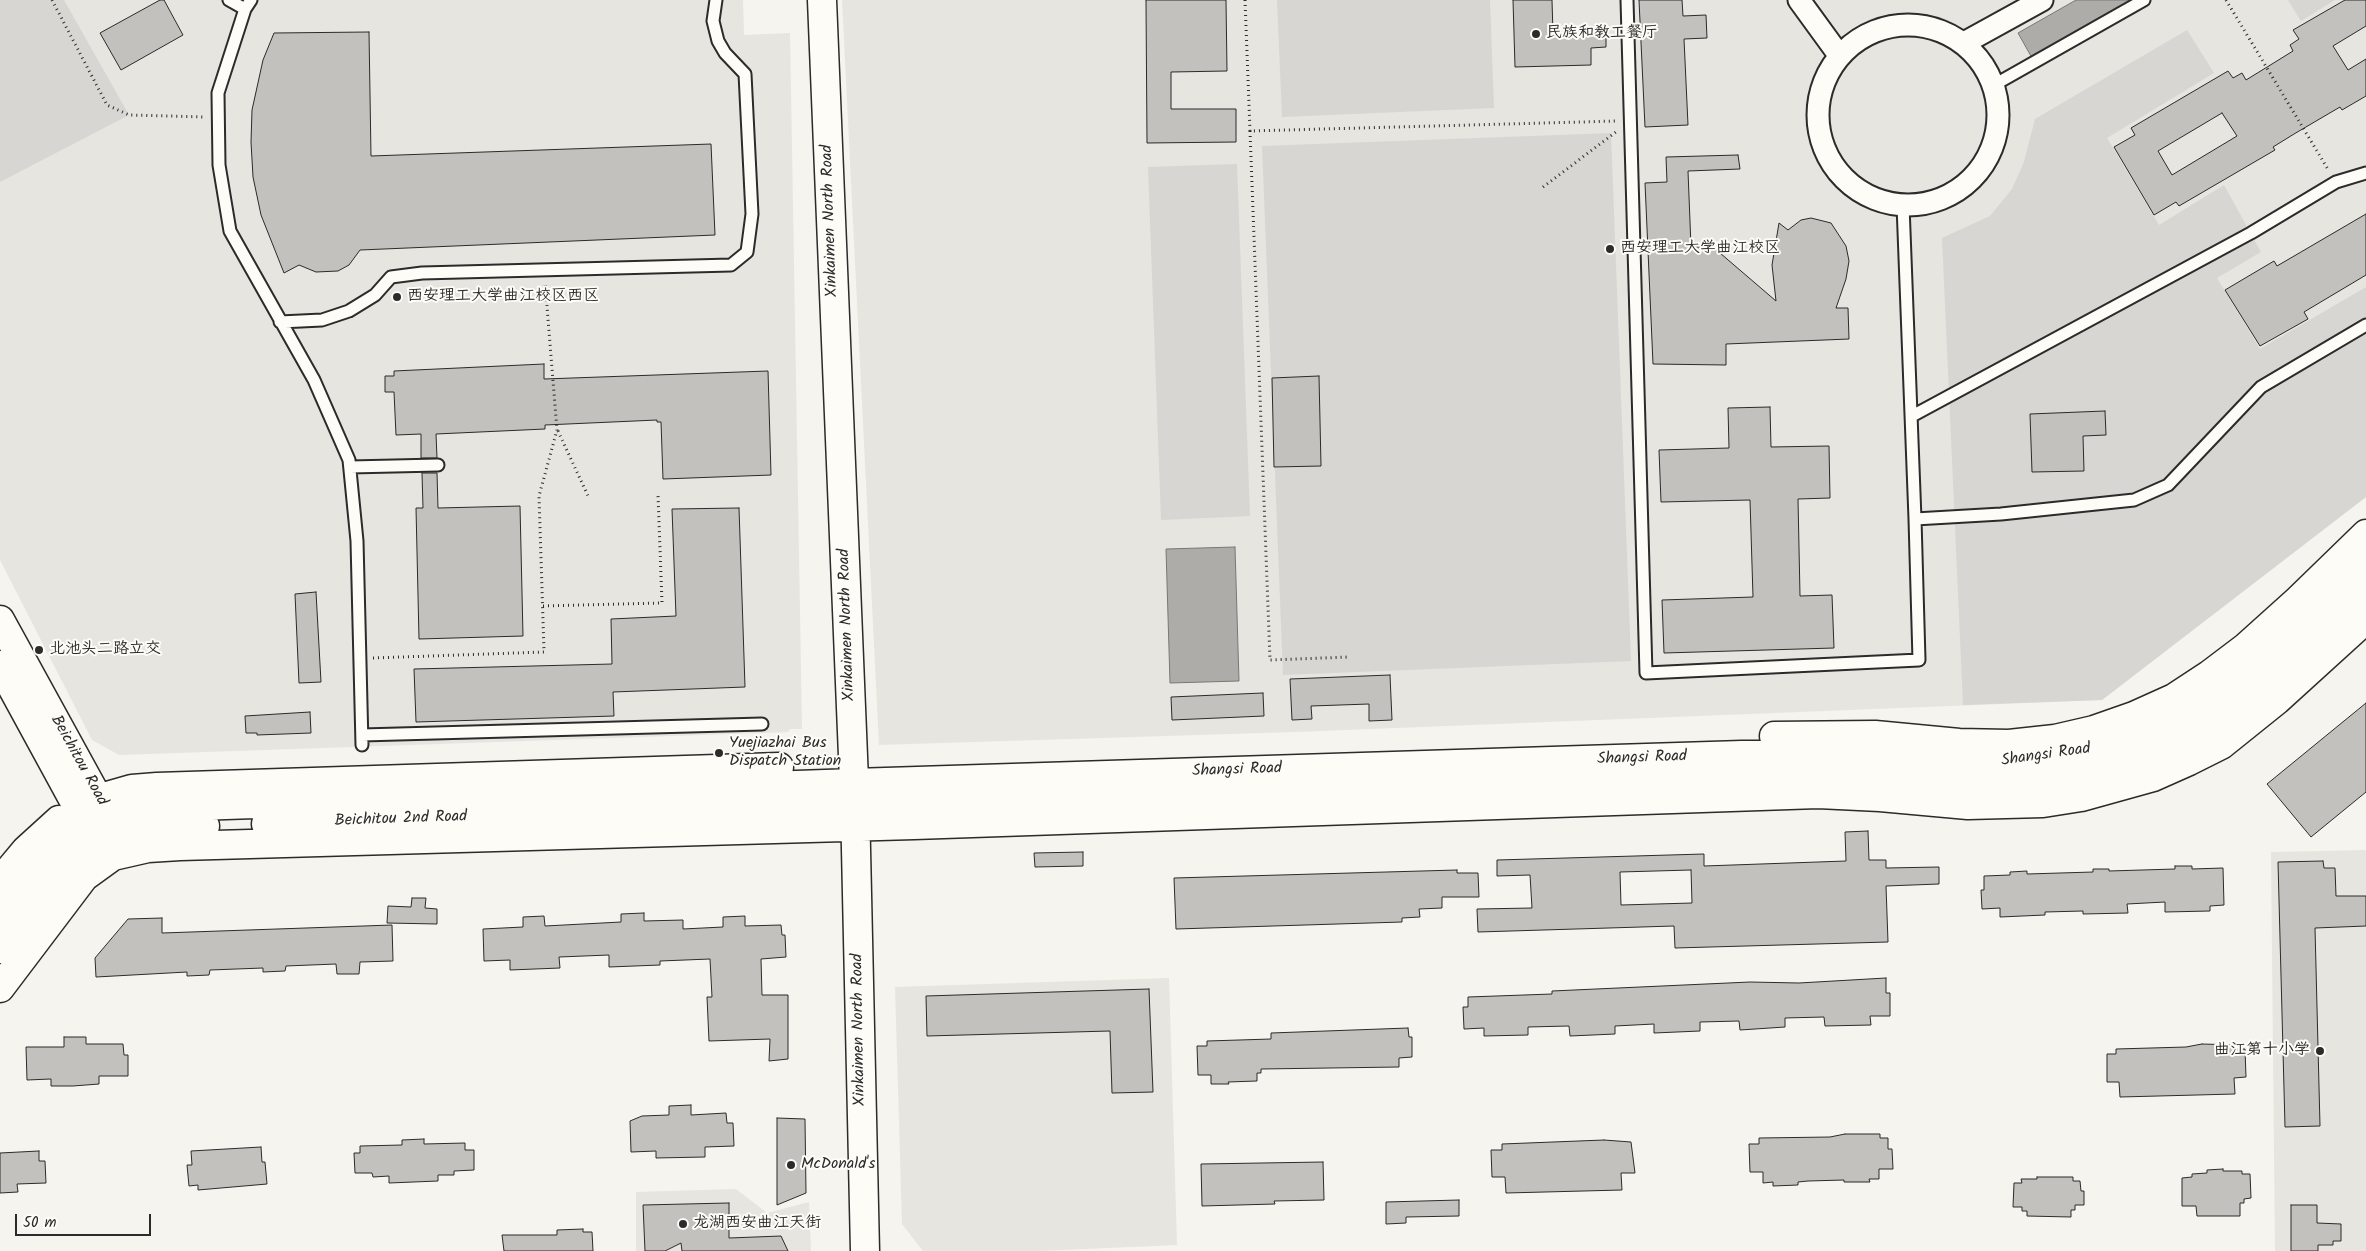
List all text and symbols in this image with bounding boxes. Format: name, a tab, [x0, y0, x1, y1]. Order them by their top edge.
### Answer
place label: 民族和教工餐厅	[1546, 24, 1658, 44]
marker: 民族和教工餐厅	[1530, 28, 1542, 40]
street label: Xinkaimen North Road	[819, 144, 843, 298]
place label: 西安理工大学曲江校区	[1620, 239, 1780, 259]
marker: 西安理工大学曲江校区	[1604, 243, 1616, 255]
place label: 西安理工大学曲江校区西区	[407, 287, 599, 307]
marker: 西安理工大学曲江校区西区	[391, 291, 403, 303]
street label: Xinkaimen North Road	[836, 548, 860, 702]
place label: 北池头二路立交	[49, 640, 161, 660]
marker: 北池头二路立交	[33, 644, 45, 656]
street label: Beichitou Road	[45, 712, 111, 810]
place label: Yuejiazhai Bus Dispatch Station	[729, 734, 841, 772]
street label: Shangsi Road	[2000, 740, 2092, 772]
marker: Yuejiazhai Bus Dispatch Station	[713, 747, 725, 759]
street label: Shangsi Road	[1597, 748, 1687, 770]
street label: Shangsi Road	[1192, 760, 1282, 782]
street label: Beichitou 2nd Road	[334, 808, 468, 832]
street label: Xinkaimen North Road	[849, 954, 871, 1106]
place label: 曲江第十小学	[2214, 1041, 2310, 1061]
marker: 曲江第十小学	[2314, 1045, 2326, 1057]
place label: McDonald's	[801, 1155, 875, 1175]
marker: McDonald's	[785, 1159, 797, 1171]
scale bar	[18, 1204, 154, 1236]
text: 50 m	[23, 1211, 57, 1235]
place label: 龙湖西安曲江天街	[693, 1214, 821, 1234]
marker: 龙湖西安曲江天街	[677, 1218, 689, 1230]

